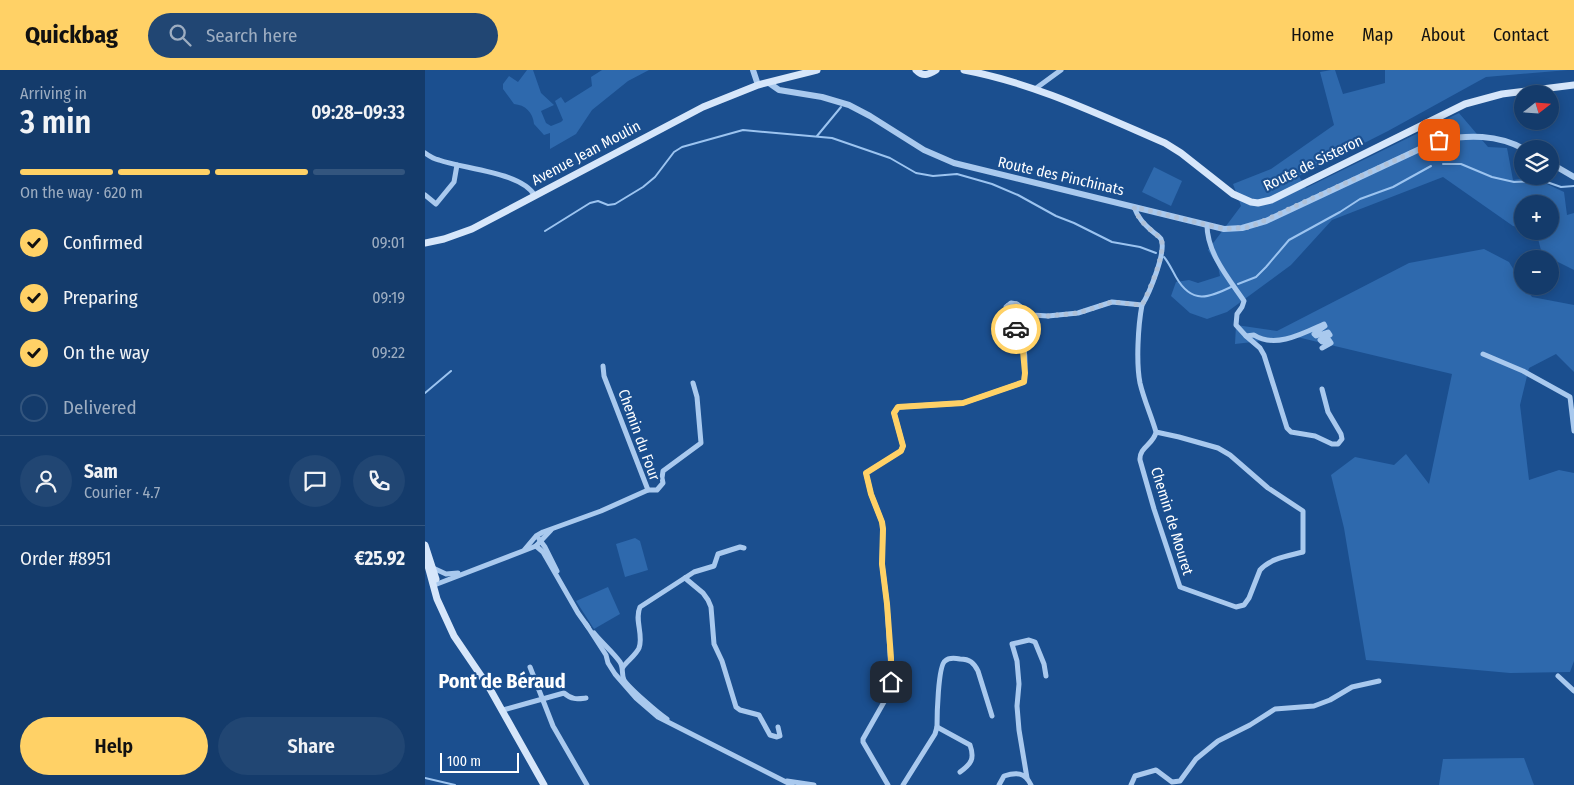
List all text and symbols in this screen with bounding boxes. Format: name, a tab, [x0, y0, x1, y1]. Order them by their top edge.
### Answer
search box	[148, 13, 498, 58]
text: Quickbag	[25, 21, 118, 49]
icon: search	[166, 21, 194, 49]
text: Search here	[206, 24, 297, 47]
text: Home	[1291, 24, 1334, 46]
text: Map	[1362, 24, 1393, 46]
text: About	[1421, 24, 1465, 46]
text: Contact	[1493, 24, 1549, 46]
text: Arriving in	[20, 84, 87, 103]
north arrow	[1514, 85, 1559, 130]
map controls	[1514, 85, 1559, 295]
text: 09:28–09:33	[311, 101, 405, 124]
text: 3 min	[20, 103, 91, 141]
street label: Avenue Jean Moulin	[528, 117, 644, 189]
pin	[1418, 119, 1460, 161]
icon: bag	[1425, 126, 1453, 154]
street label: Route de Sisteron	[1260, 131, 1366, 195]
button: layers	[1514, 140, 1559, 185]
street label: Route des Pinchinats	[996, 153, 1126, 199]
text: On the way · 620 m	[20, 183, 143, 202]
button: +	[1514, 195, 1559, 240]
icon: check	[20, 229, 48, 257]
text: Confirmed	[63, 231, 143, 254]
text: 09:01	[371, 233, 405, 252]
button: −	[1514, 250, 1559, 295]
icon: check	[20, 284, 48, 312]
text: Preparing	[63, 286, 138, 309]
text: 09:19	[372, 288, 405, 307]
courier	[991, 304, 1041, 354]
icon: car	[1002, 315, 1030, 343]
icon: check	[20, 339, 48, 367]
text: On the way	[63, 341, 149, 364]
text: 09:22	[372, 343, 405, 362]
street label: Chemin du Four	[614, 387, 664, 484]
text: Delivered	[63, 396, 137, 419]
button: person	[20, 455, 72, 507]
button: chat	[289, 455, 341, 507]
button: phone	[353, 455, 405, 507]
text: Sam	[84, 460, 118, 483]
street label: Chemin de Mouret	[1147, 465, 1197, 577]
text: Courier · 4.7	[84, 483, 160, 502]
text: Order #8951	[20, 547, 111, 570]
text: €25.92	[355, 547, 405, 570]
pin	[870, 661, 912, 703]
icon: home	[877, 668, 905, 696]
district label: Pont de Béraud	[438, 669, 566, 693]
button: Help	[20, 717, 208, 775]
button: Share	[218, 717, 405, 775]
scale bar	[440, 750, 519, 773]
text: 100 m	[447, 753, 481, 770]

